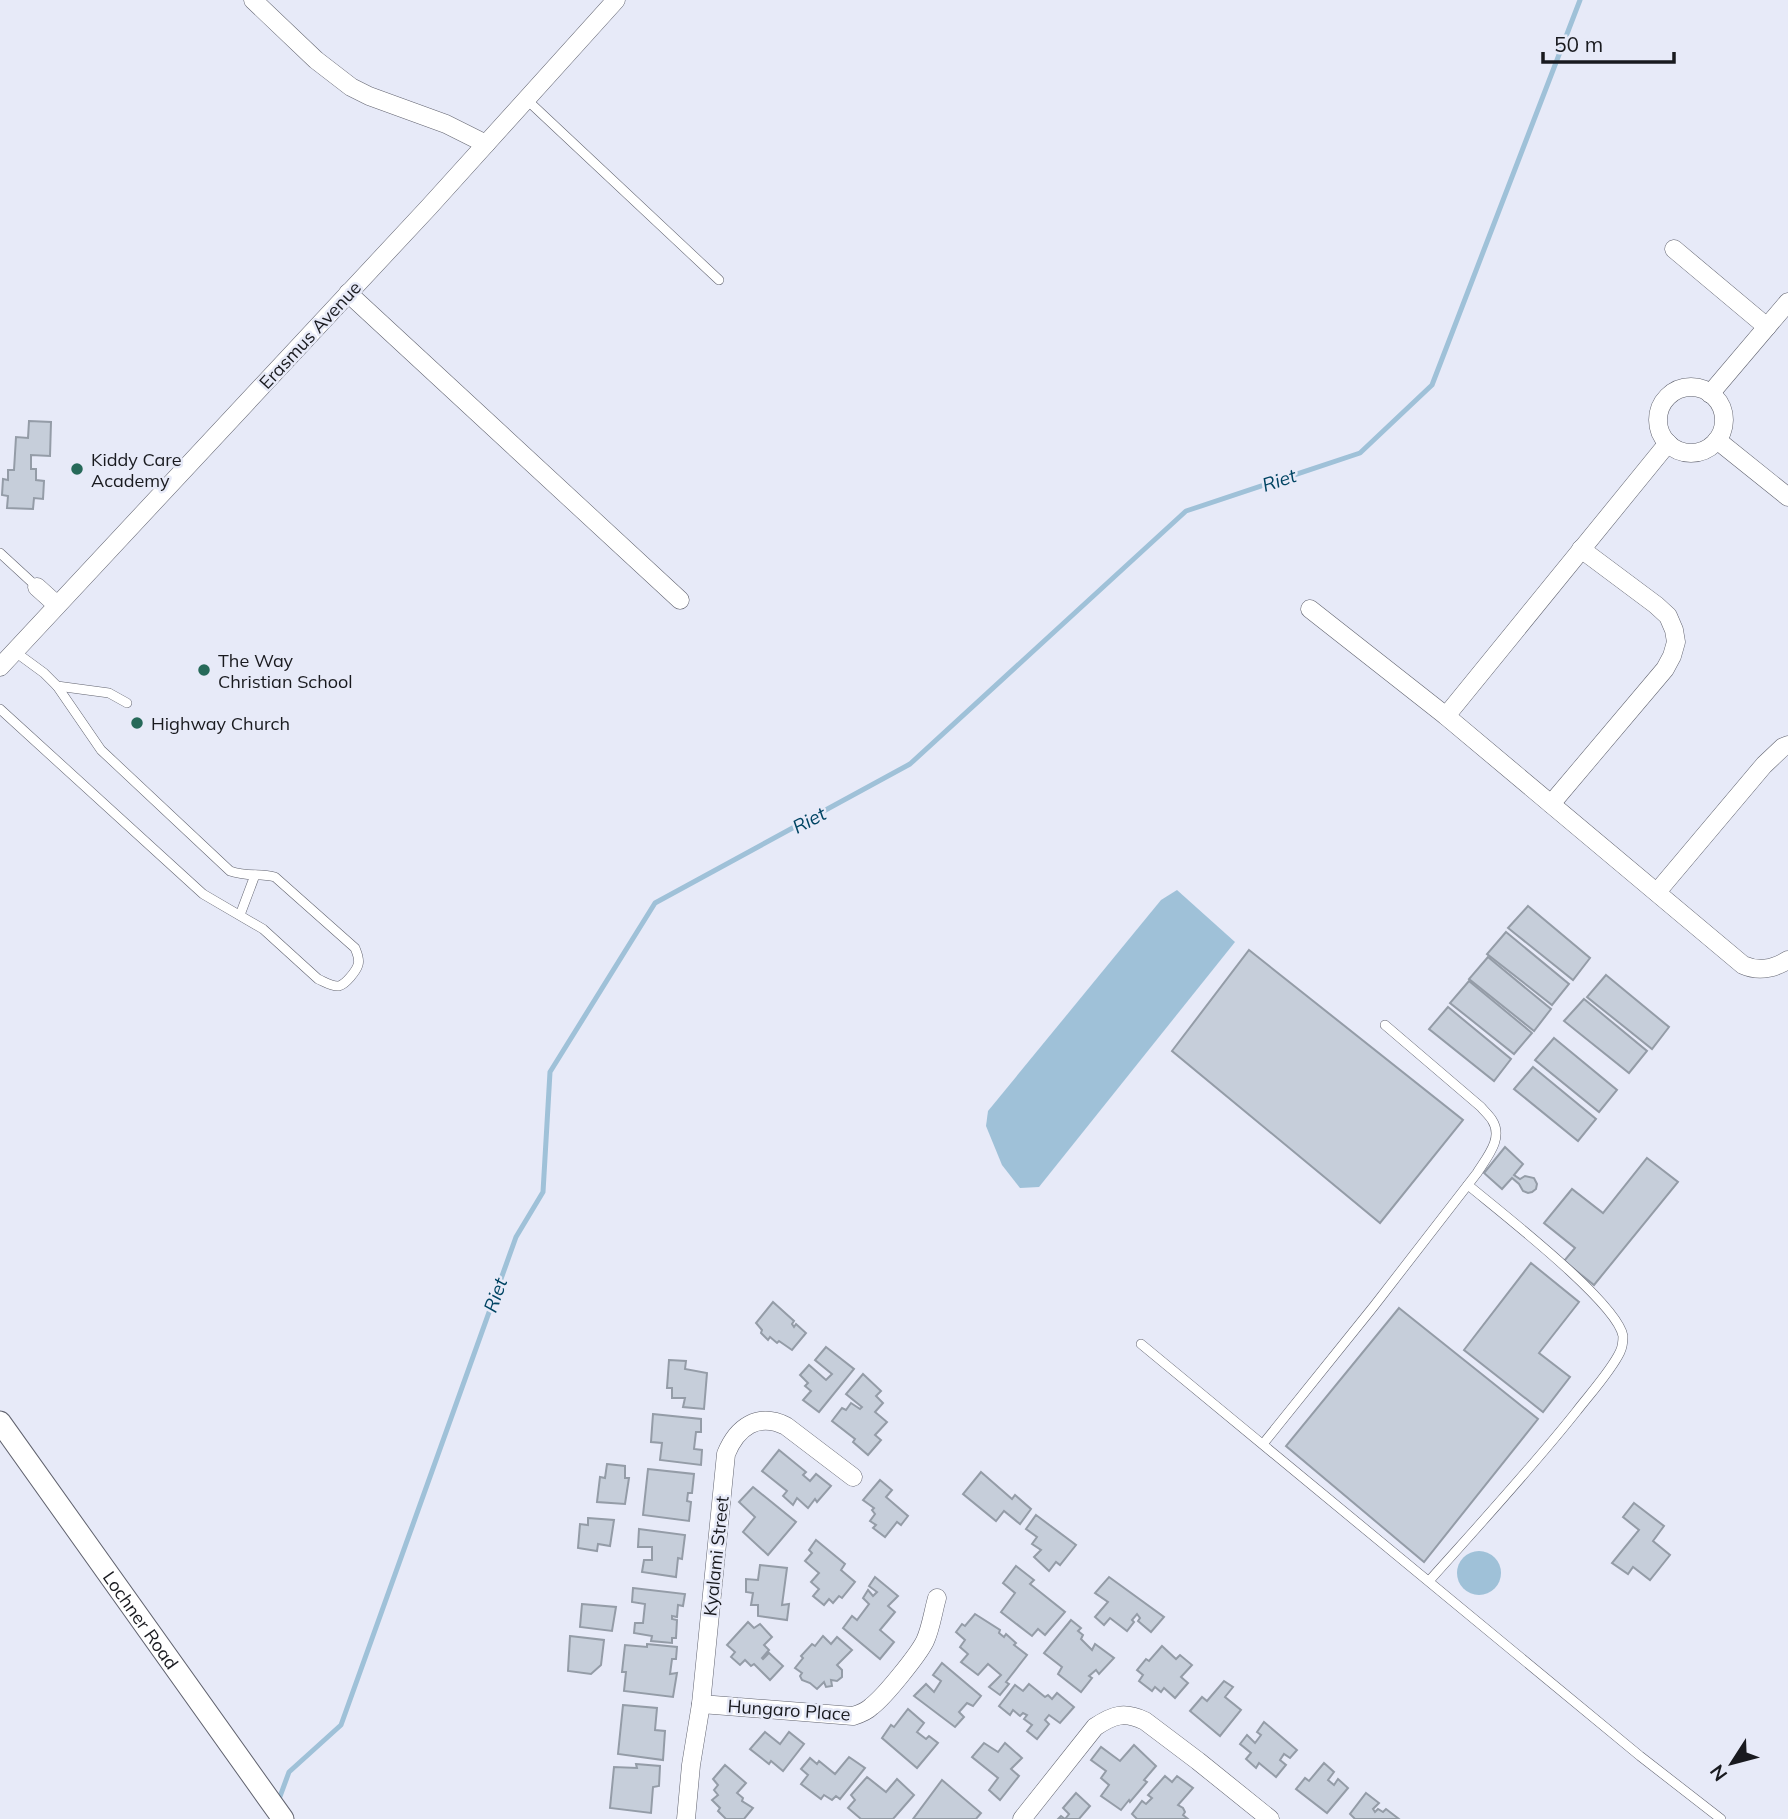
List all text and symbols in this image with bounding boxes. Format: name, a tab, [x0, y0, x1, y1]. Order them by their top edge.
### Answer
scale bar	[1543, 21, 1674, 65]
text: 50 m	[1554, 31, 1603, 57]
street label: Erasmus Avenue	[254, 276, 366, 394]
place label: Kiddy Care Academy	[91, 448, 182, 492]
marker: Kiddy Care Academy	[69, 461, 85, 477]
water label: Riet	[1259, 463, 1300, 497]
place label: The Way Christian School	[218, 649, 353, 693]
marker: The Way Christian School	[196, 662, 212, 678]
place label: Highway Church	[151, 712, 290, 735]
marker: Highway Church	[129, 715, 145, 731]
water label: Riet	[788, 801, 831, 839]
water label: Riet	[478, 1273, 513, 1315]
street label: Kyalami Street	[698, 1495, 734, 1617]
street label: Lochner Road	[98, 1566, 184, 1673]
street label: Hungaro Place	[727, 1694, 851, 1726]
north arrow	[1697, 1728, 1767, 1798]
text: N	[1704, 1760, 1732, 1786]

